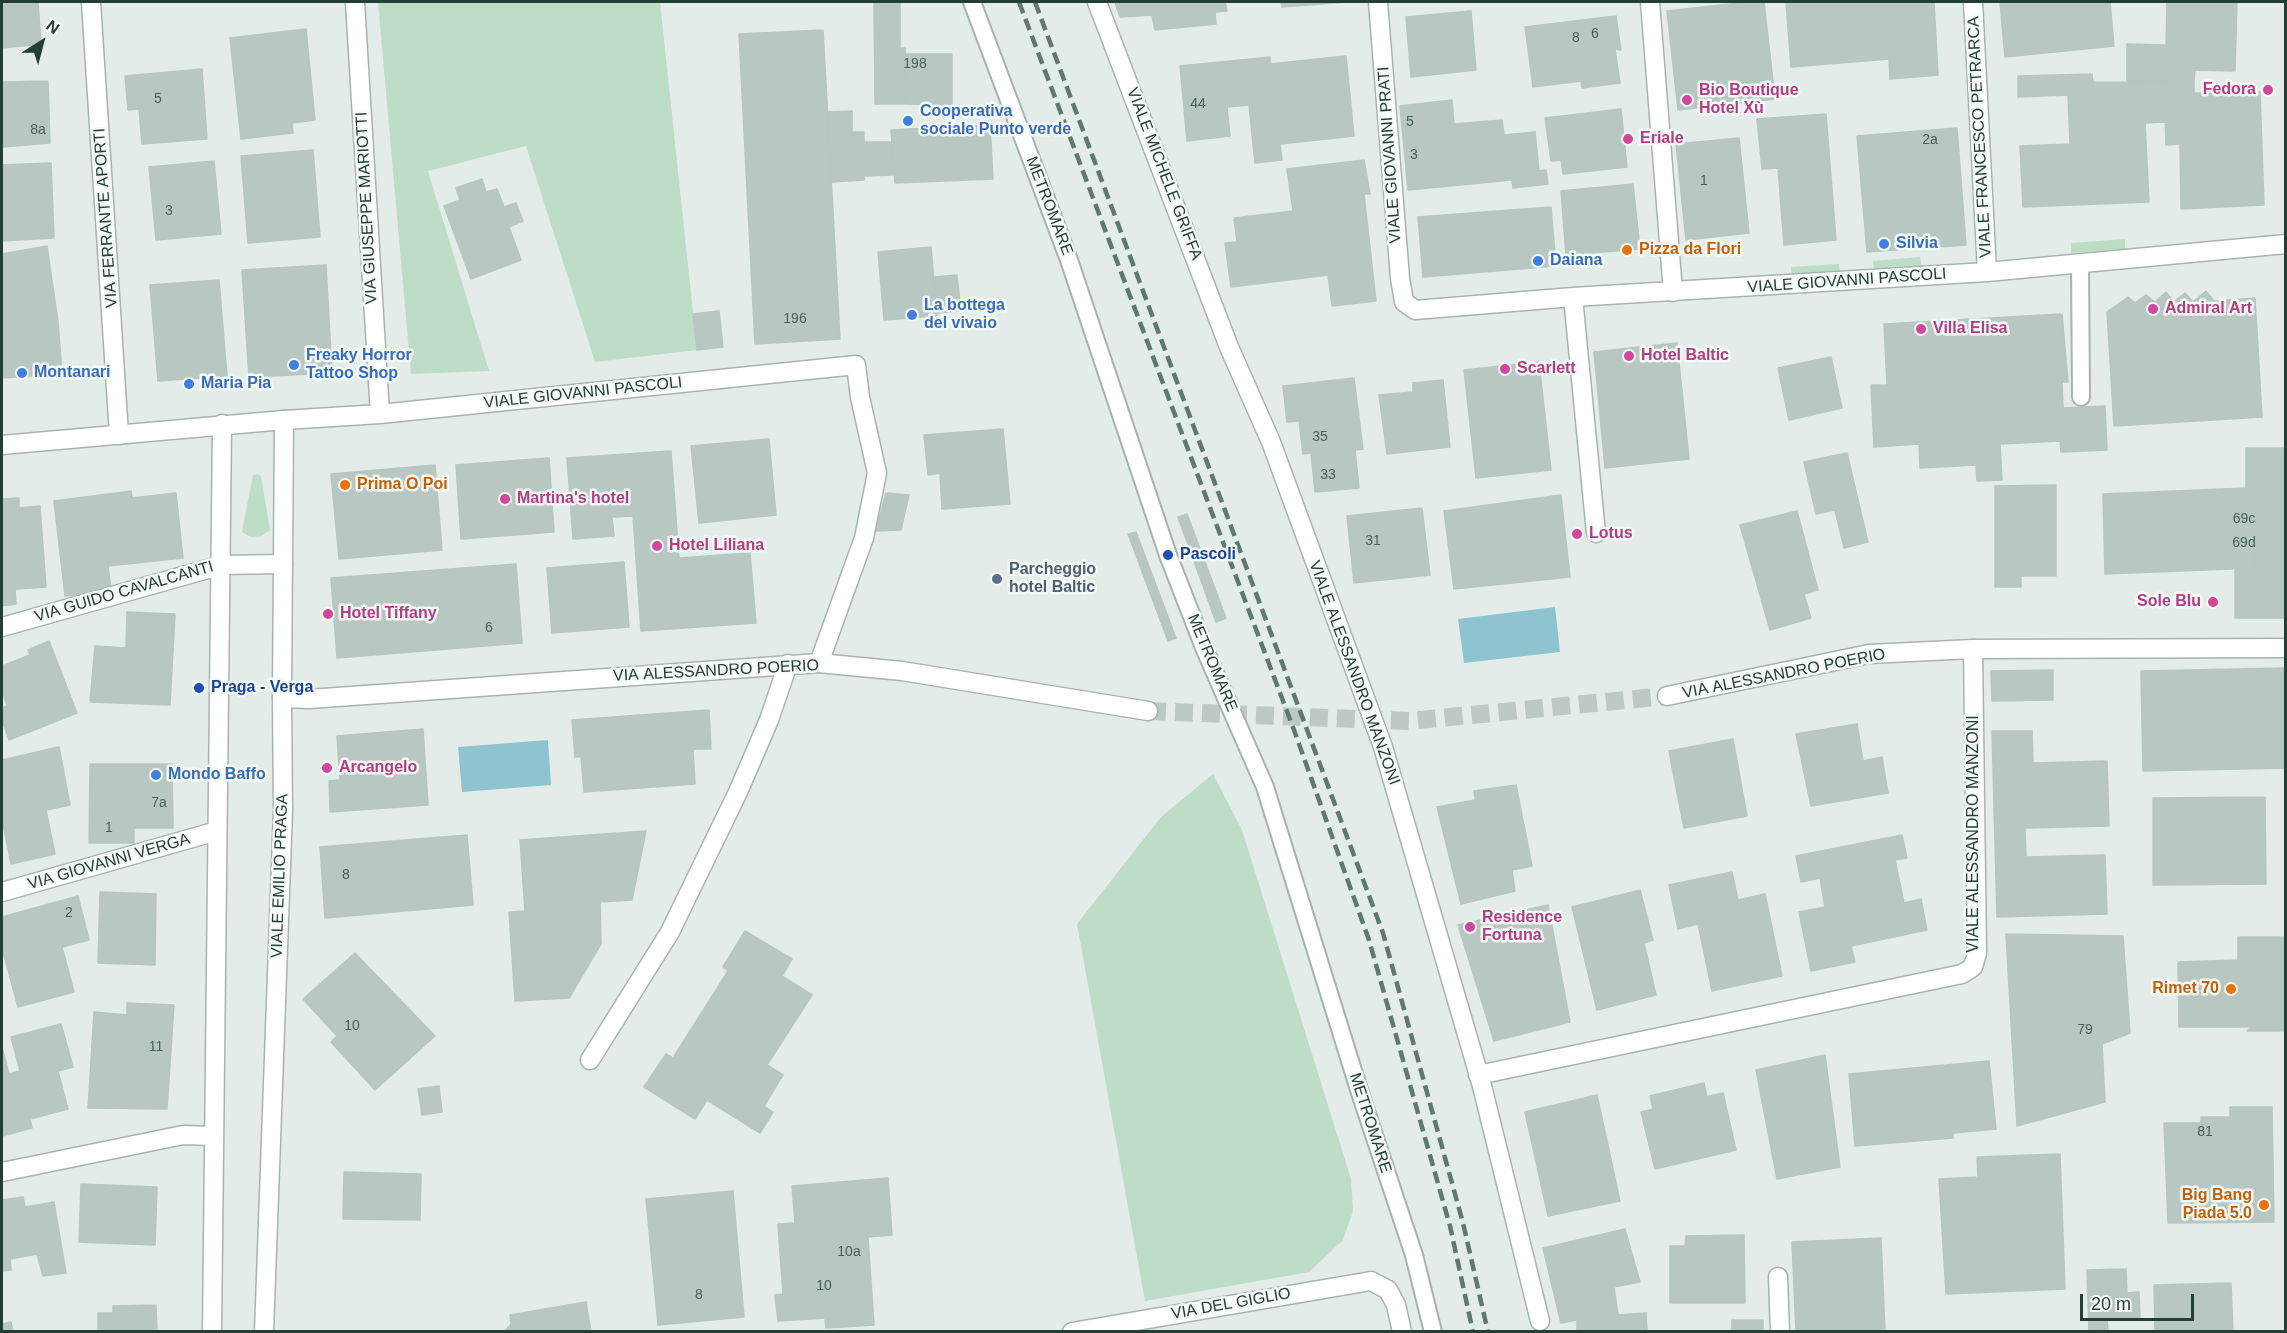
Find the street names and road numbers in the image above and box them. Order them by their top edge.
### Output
street label: VIALE FRANCESCO PETRARCA [1964,16,1996,258]
street label: VIALE GIOVANNI PRATI [1374,66,1406,244]
street label: VIALE MICHELE GRIFFA [1122,85,1206,263]
street label: VIA GIUSEPPE MARIOTTI [352,111,382,305]
street label: VIA FERRANTE APORTI [90,127,122,309]
street label: METROMARE [1021,154,1077,258]
street label: VIALE GIOVANNI PASCOLI [1747,264,1947,298]
street label: VIALE GIOVANNI PASCOLI [483,373,683,413]
street label: VIA GUIDO CAVALCANTI [32,557,216,627]
street label: VIALE ALESSANDRO MANZONI [1304,558,1404,788]
street label: METROMARE [1183,611,1241,715]
street label: VIA ALESSANDRO POERIO [1681,645,1887,703]
street label: VIA ALESSANDRO POERIO [612,656,820,686]
street label: VIALE ALESSANDRO MANZONI [1964,715,1984,953]
street label: VIALE EMILIO PRAGA [268,793,292,959]
street label: VIA GIOVANNI VERGA [26,830,192,894]
street label: METROMARE [1345,1071,1395,1175]
street label: VIA DEL GIGLIO [1170,1284,1292,1324]

